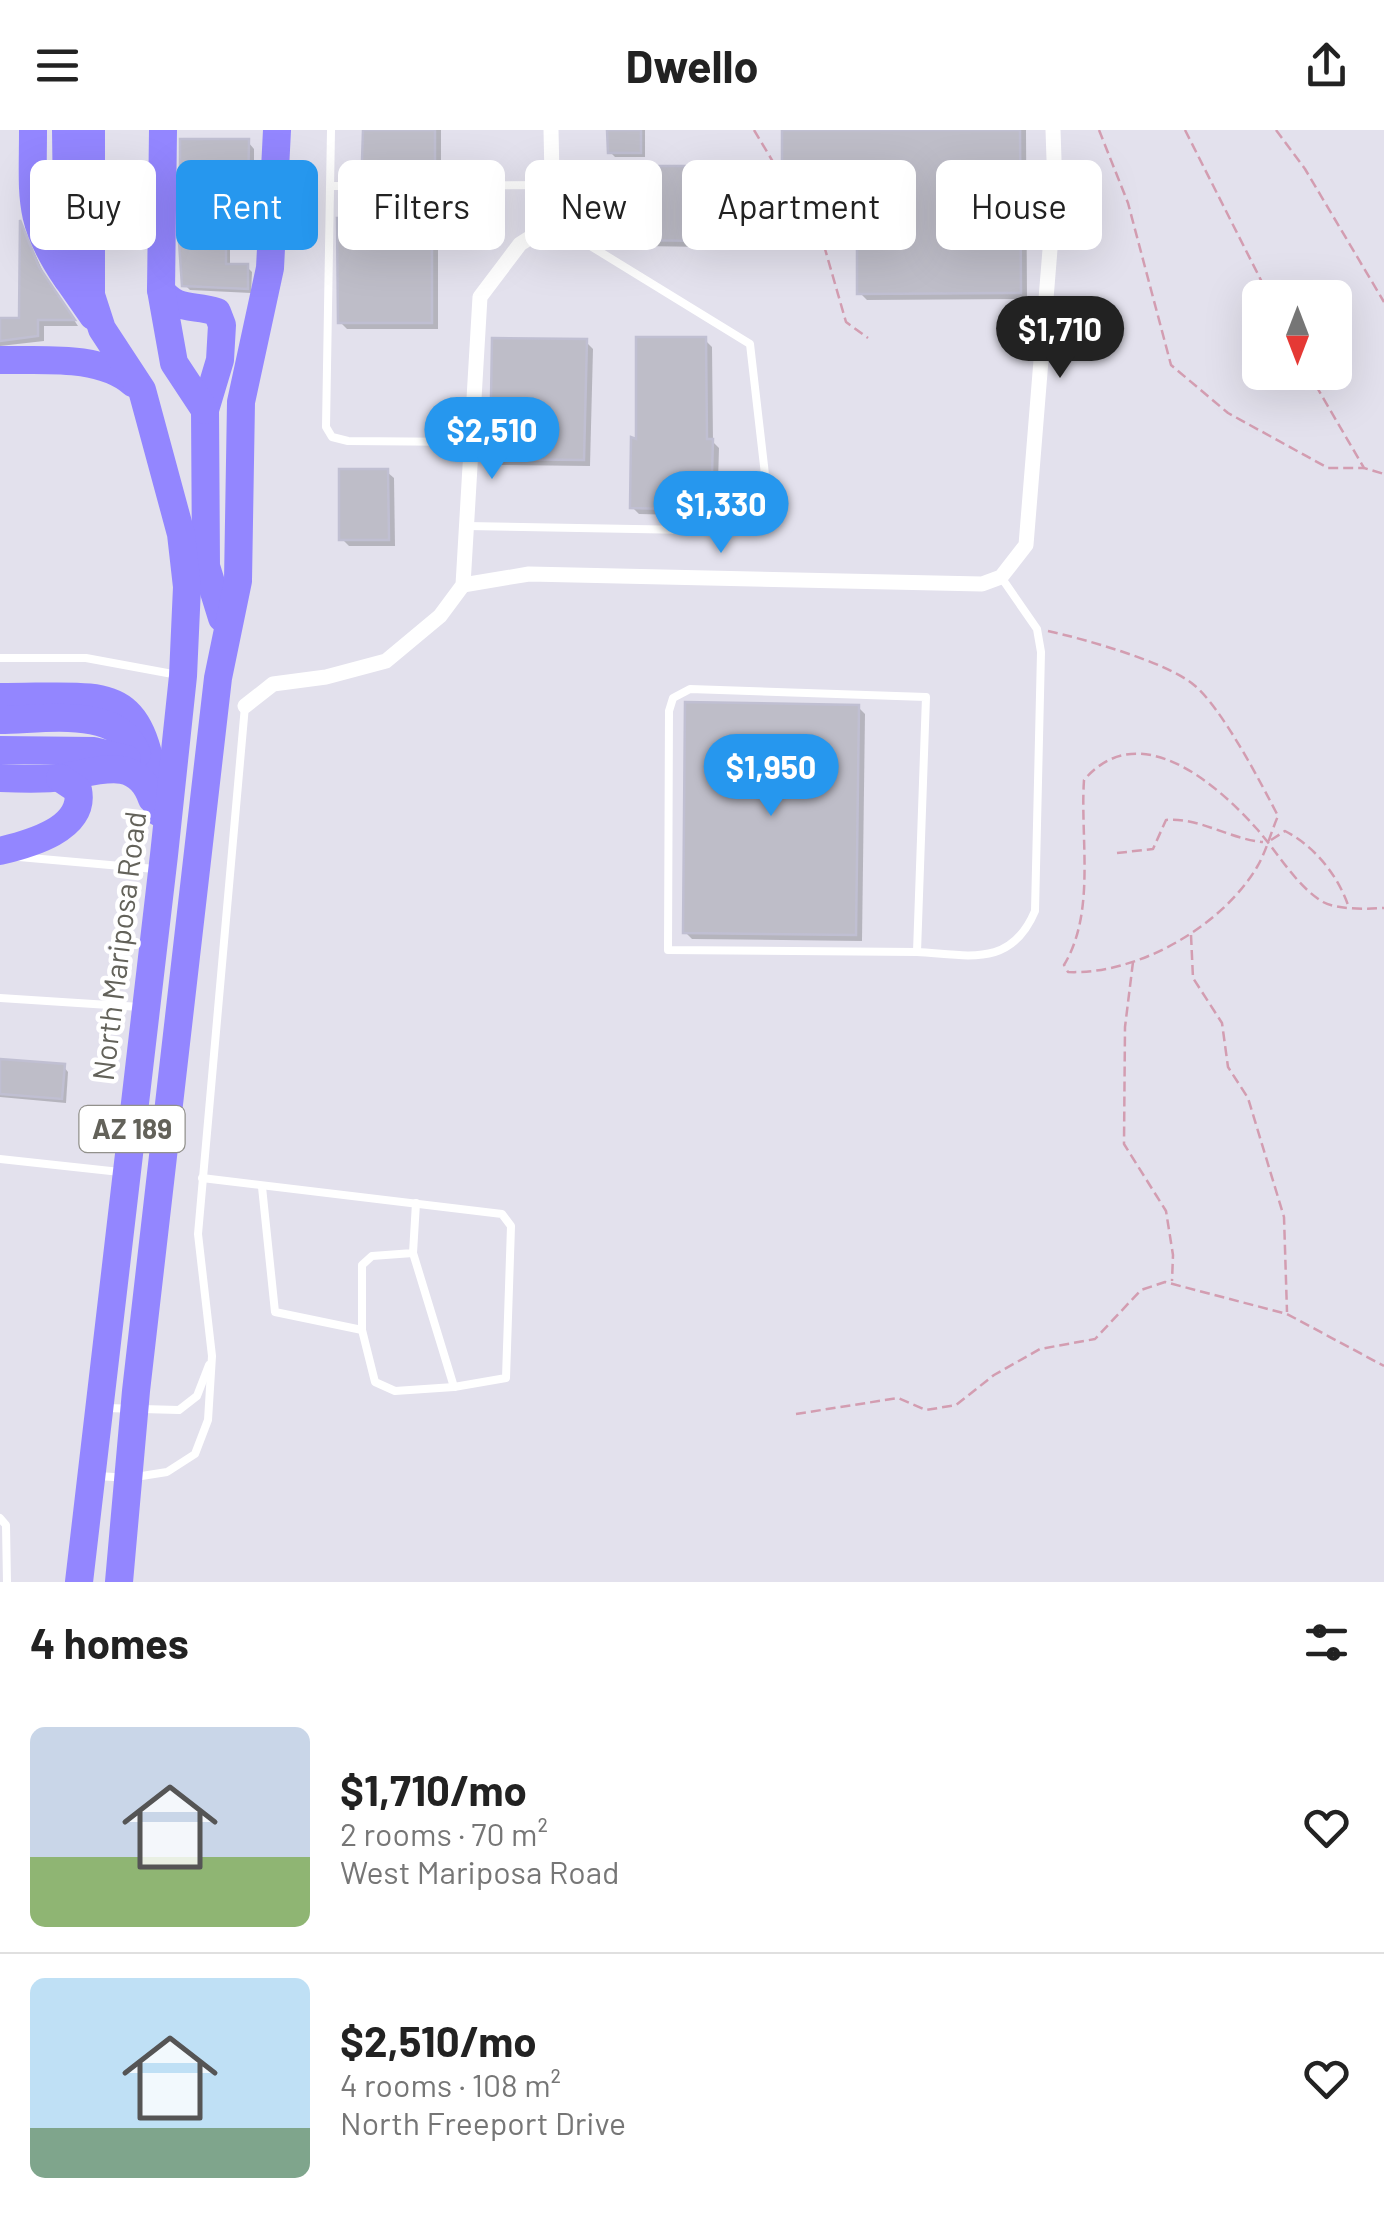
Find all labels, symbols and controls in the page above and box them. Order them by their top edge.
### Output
icon: menu [30,38,85,93]
text: Dwello [625,38,759,92]
icon: share [1299,38,1354,93]
chip: Buy [30,160,156,250]
chip: Rent [176,160,318,250]
chip: Filters [338,160,505,250]
chip: New [525,160,662,250]
chip: Apartment [682,160,916,250]
chip: House [936,160,1102,250]
north arrow [1242,280,1352,390]
map controls [1242,280,1352,390]
pin: $1,710 [979,296,1141,381]
text: $1,710 [1018,309,1102,347]
pin: $2,510 [411,397,573,482]
text: $2,510 [446,410,538,448]
pin: $1,330 [640,471,802,556]
text: $1,330 [676,484,766,522]
pin: $1,950 [690,734,852,819]
text: $1,950 [726,747,816,785]
street label: North Mariposa Road [84,809,152,1083]
road number: AZ 189 [80,1106,184,1152]
icon: filters [1299,1615,1354,1670]
text: 4 homes [30,1617,189,1667]
text: $1,710/mo [340,1764,527,1814]
icon: home [110,1767,230,1887]
icon: heart [1299,1800,1354,1855]
text: 2 rooms · 70 m² [340,1814,548,1852]
text: West Mariposa Road [340,1852,620,1890]
text: $2,510/mo [340,2015,537,2065]
icon: home [110,2018,230,2138]
icon: heart [1299,2051,1354,2106]
text: 4 rooms · 108 m² [340,2065,561,2103]
text: North Freeport Drive [340,2103,626,2141]

